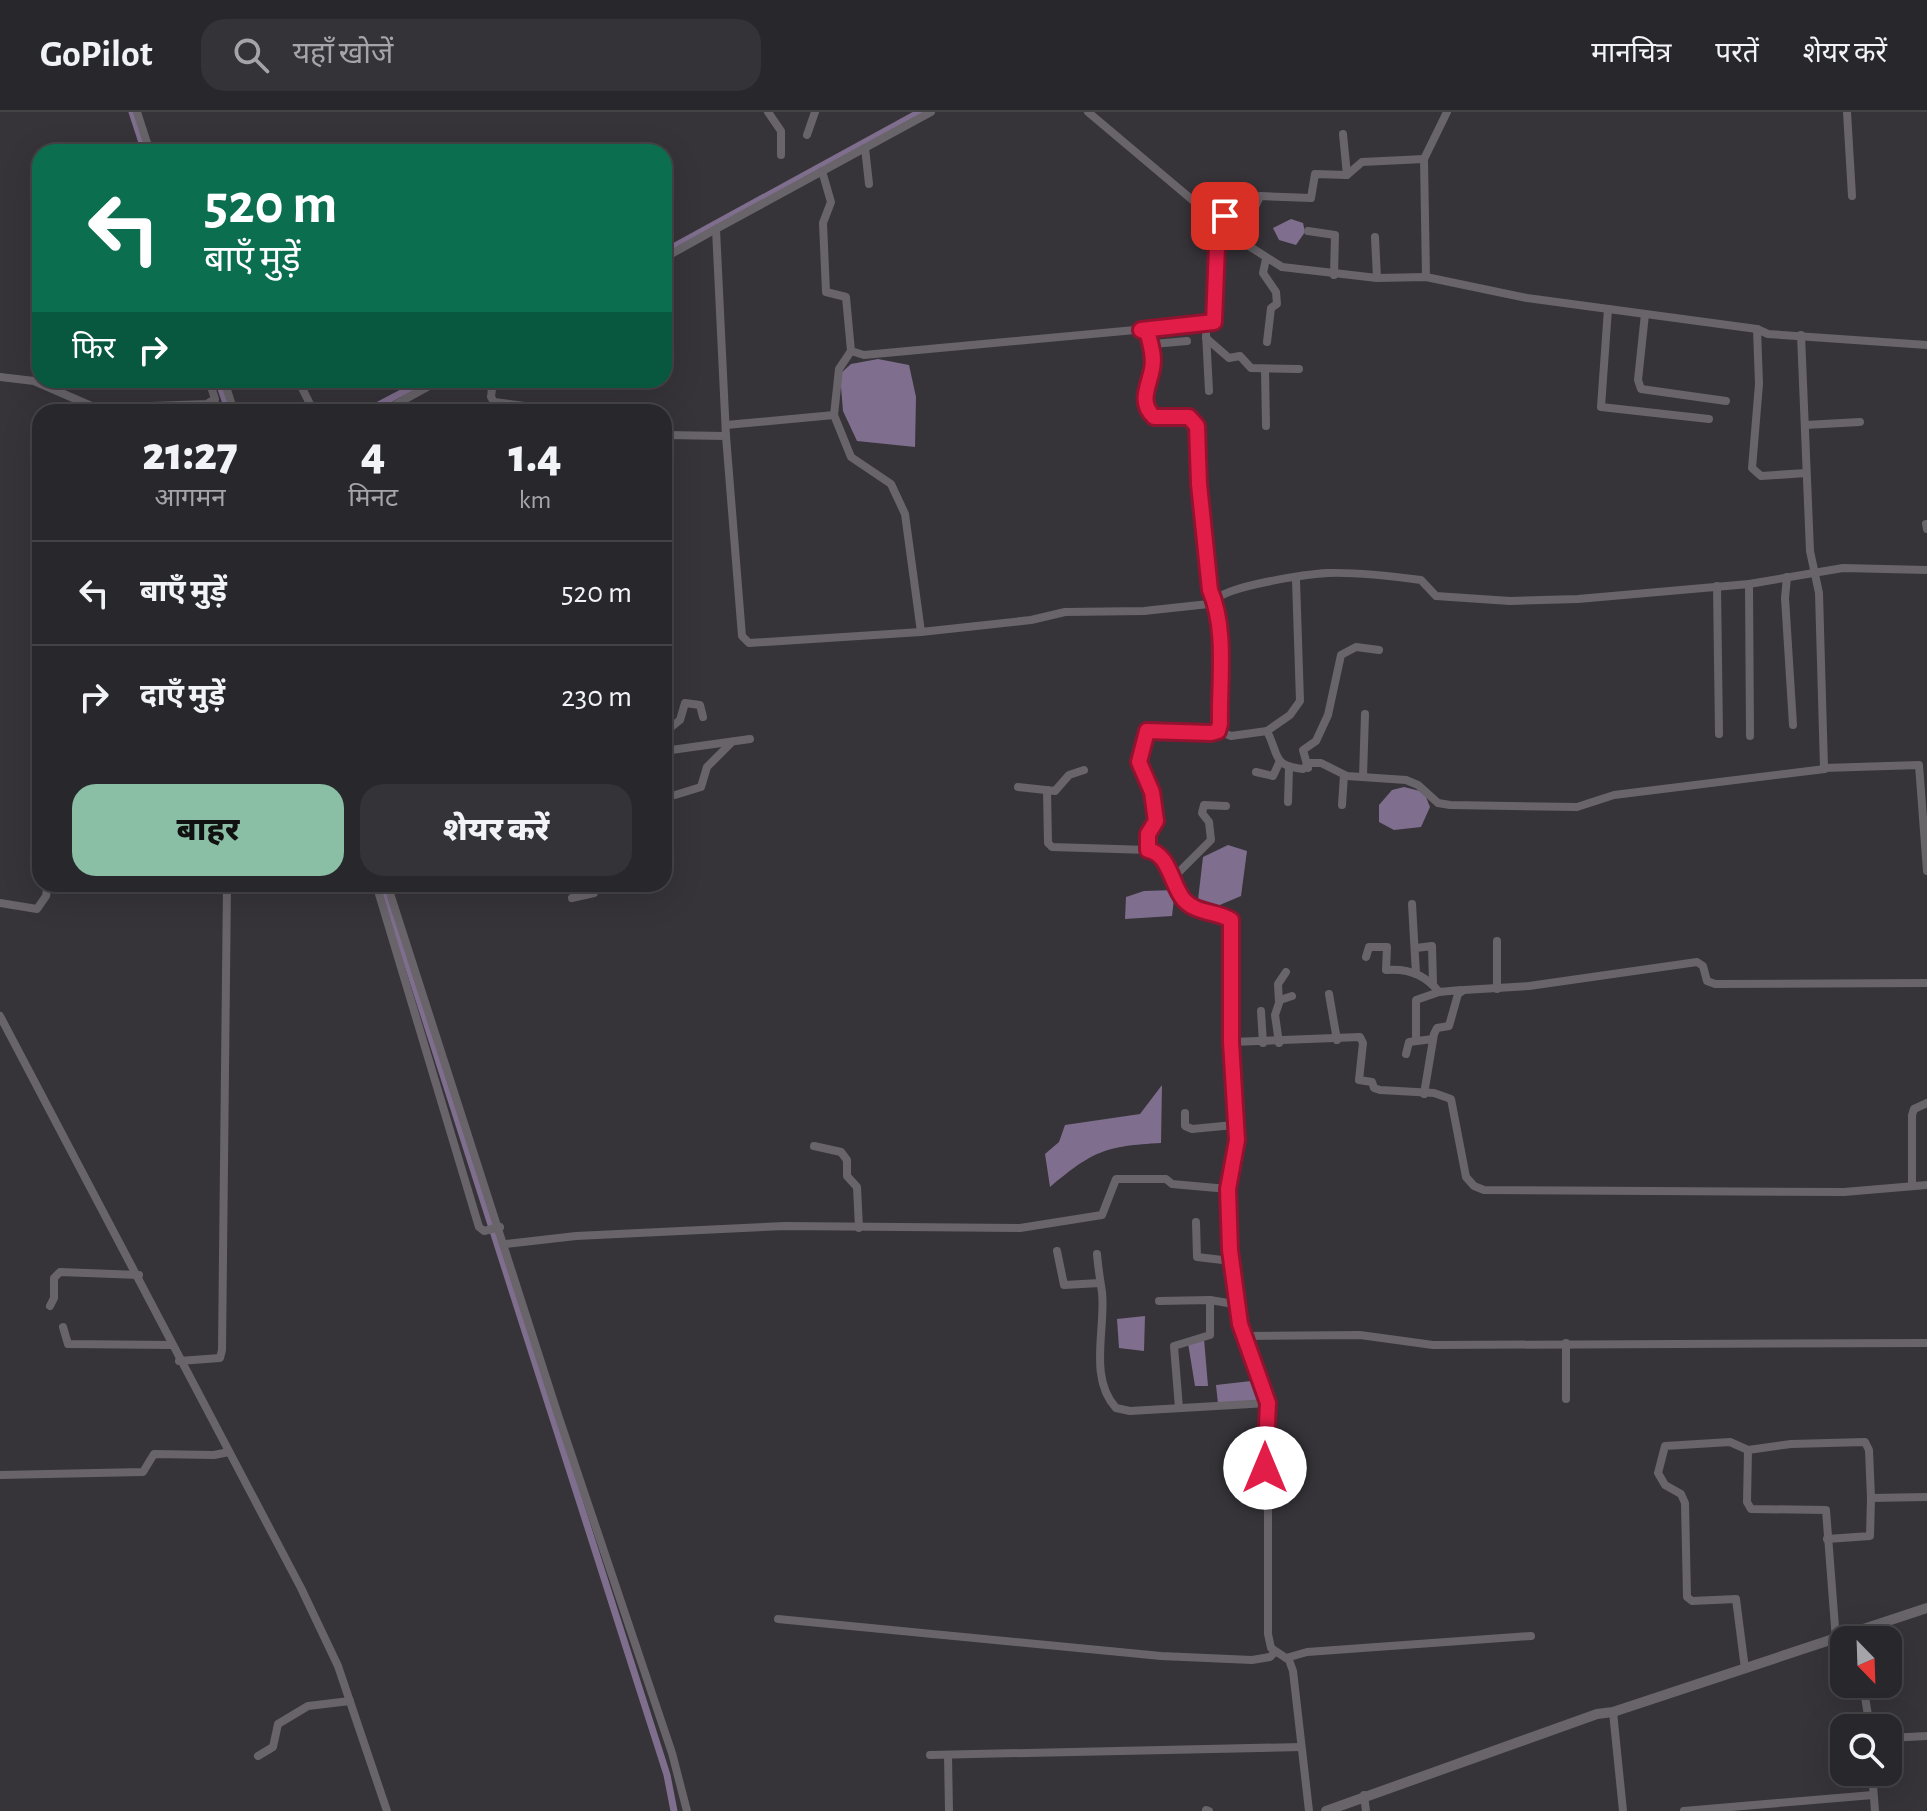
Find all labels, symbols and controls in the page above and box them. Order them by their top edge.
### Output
search box [201,19,761,91]
icon: search [229,33,273,77]
text: GoPilot [40,36,153,74]
text: यहाँ खोजें [293,39,393,69]
text: मानचित्र [1591,40,1671,68]
text: परतें [1715,40,1759,68]
text: शेयर करें [1803,40,1887,68]
icon: left [72,176,176,280]
text: 520 m [204,177,337,233]
pin [1191,182,1259,250]
icon: arrive [1203,194,1247,238]
text: बाएँ मुड़ें [204,242,301,278]
icon: right [131,328,175,372]
text: फिर [72,334,115,364]
text: 21:27 [142,431,238,479]
text: 4 [361,431,386,479]
text: 1.4 [508,433,562,481]
text: आगमन [155,485,226,511]
text: मिनट [348,485,398,511]
text: km [519,487,551,513]
icon: left [72,571,116,615]
text: बाएँ मुड़ें [140,577,227,607]
text: 520 m [561,578,632,608]
icon: right [72,675,116,719]
text: दाएँ मुड़ें [140,681,225,711]
text: 230 m [561,682,632,712]
button: बाहर [72,784,344,876]
button: शेयर करें [360,784,632,876]
position arrow [1223,1426,1307,1510]
north arrow [1830,1626,1902,1698]
map controls [1830,1626,1902,1786]
button: search [1830,1714,1902,1786]

